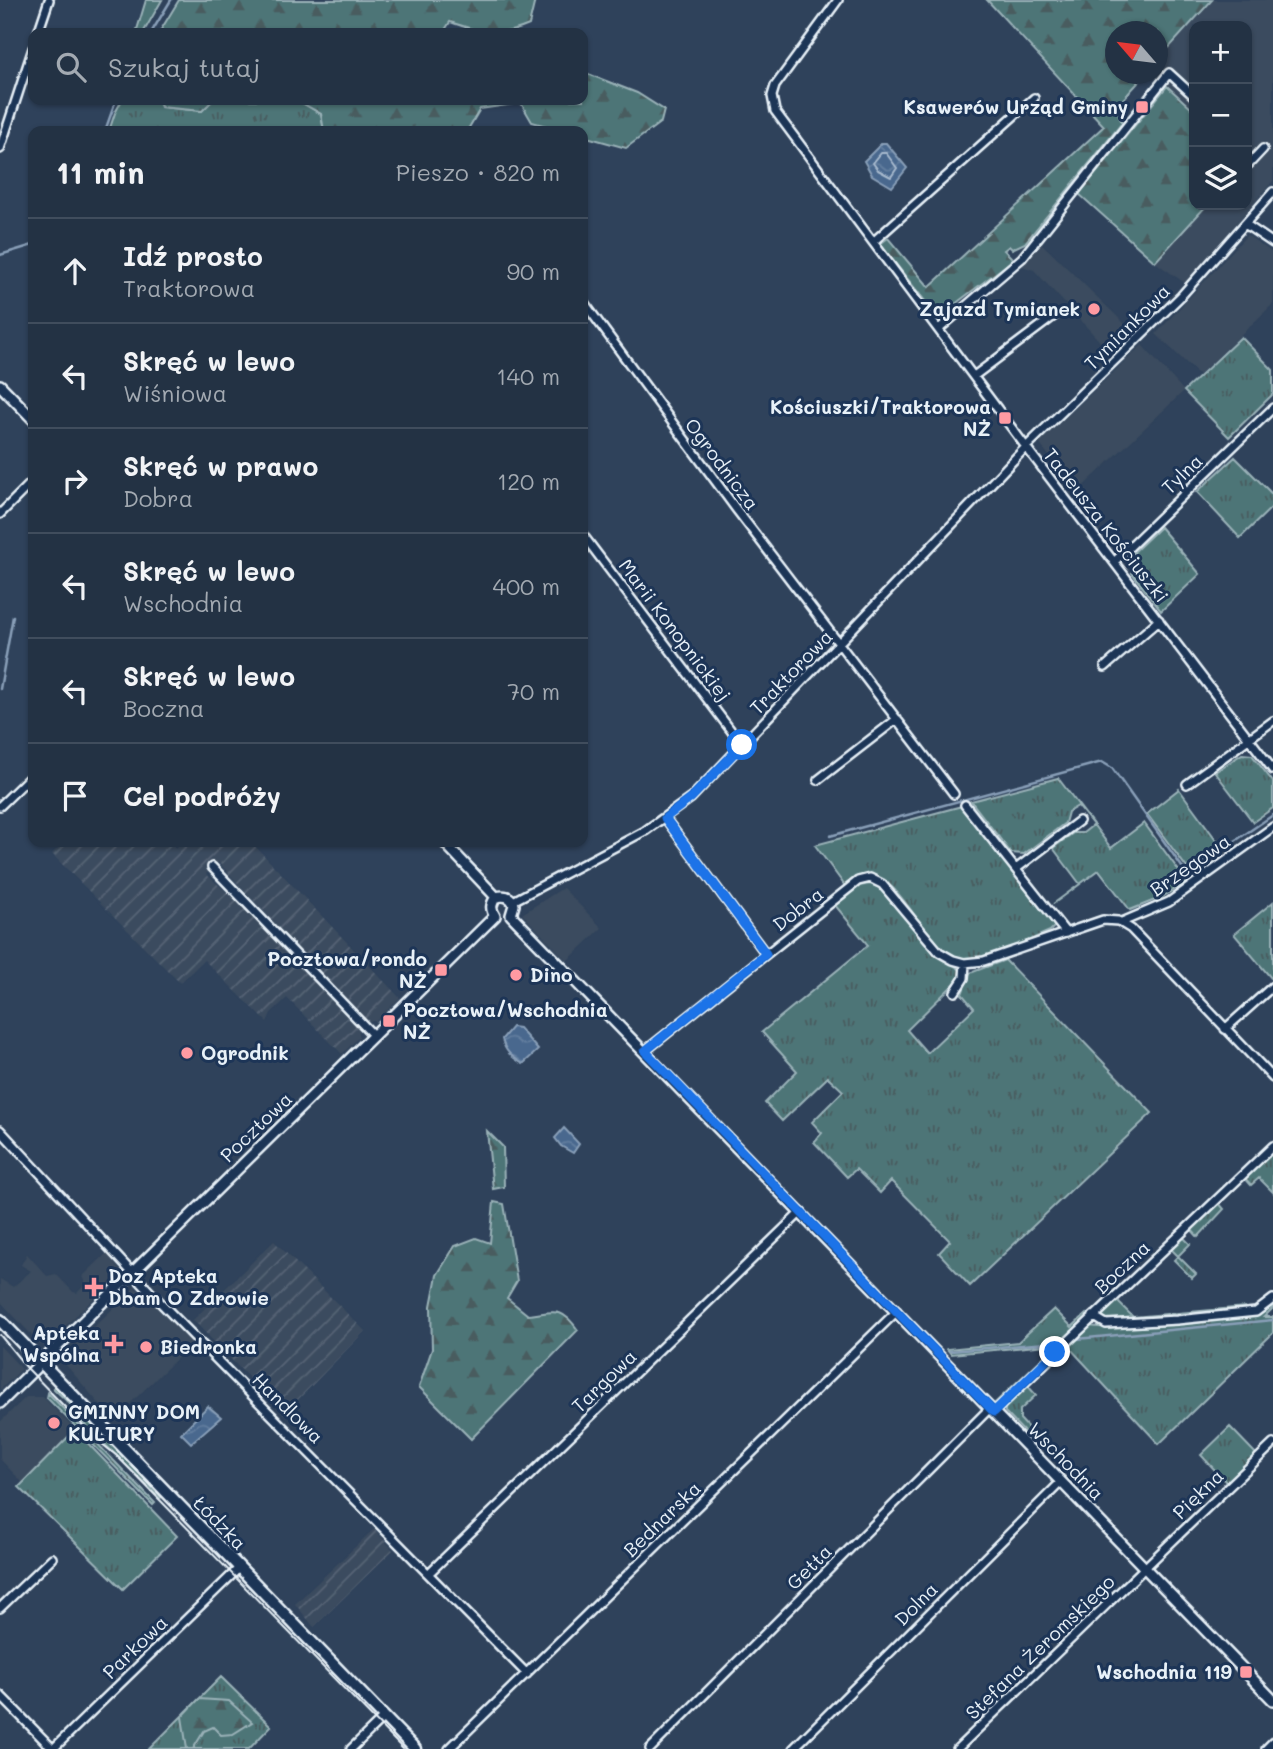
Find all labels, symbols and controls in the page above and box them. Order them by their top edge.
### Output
north arrow [1105,21,1168,84]
map controls [1189,21,1252,210]
button: + [1189,21,1252,84]
search box [28,28,588,105]
icon: search [52,48,90,86]
text: Szukaj tutaj [108,50,260,84]
button: − [1189,84,1252,147]
place label: Ksawerów Urząd Gminy [904,94,1128,119]
marker: Ksawerów Urząd Gminy [1134,99,1150,115]
button: layers [1189,147,1252,210]
text: 11 min [56,152,145,192]
text: Pieszo · 820 m [396,157,560,187]
text: Idź prosto [123,239,263,273]
icon: ahead [56,252,94,290]
text: 90 m [507,256,560,286]
text: Traktorowa [123,273,255,303]
street label: Tymiankowa [1078,278,1175,375]
place label: Zajazd Tymianek [919,296,1080,321]
marker: Zajazd Tymianek [1086,301,1102,317]
text: Skręć w lewo [123,344,295,378]
icon: left [56,357,94,395]
text: 140 m [496,361,560,391]
text: Wiśniowa [123,378,227,408]
place label: Kościuszki/Traktorowa NŻ [770,394,991,441]
marker: Kościuszki/Traktorowa NŻ [997,410,1013,426]
street label: Ogrodnicza [680,413,765,515]
street label: Tadeusza Kościuszki [1038,442,1175,607]
street label: Tylna [1156,448,1207,499]
text: Skręć w prawo [123,449,318,483]
icon: right [56,462,94,500]
text: 120 m [497,466,560,496]
text: Dobra [123,483,193,513]
street label: Marii Konopnickiej [614,553,737,706]
text: Skręć w lewo [123,554,295,588]
icon: left [56,567,94,605]
text: 400 m [492,571,560,601]
text: Wschodnia [123,588,243,618]
street label: Traktorowa [744,624,838,720]
text: Skręć w lewo [123,659,295,693]
icon: left [56,672,94,710]
text: 70 m [507,676,560,706]
text: Boczna [123,693,204,723]
route start [726,729,757,760]
icon: arrive [56,777,94,815]
text: Cel podróży [123,779,281,813]
street label: Brzegowa [1145,828,1235,901]
street label: Dobra [767,881,828,936]
place label: Pocztowa/rondo NŻ [267,946,427,993]
marker: Pocztowa/rondo NŻ [433,962,449,978]
place label: Dino [530,962,572,987]
marker: Dino [508,967,524,983]
place label: Pocztowa/Wschodnia NŻ [403,997,608,1044]
marker: Pocztowa/Wschodnia NŻ [381,1013,397,1029]
place label: Ogrodnik [201,1040,289,1065]
marker: Ogrodnik [179,1045,195,1061]
street label: Pocztowa [214,1086,297,1167]
street label: Boczna [1089,1235,1155,1299]
place label: Doz Apteka Dbam O Zdrowie [108,1263,269,1310]
marker: Doz Apteka Dbam O Zdrowie [86,1279,102,1295]
place label: Apteka Wspólna [23,1320,100,1367]
place label: Biedronka [160,1334,257,1359]
marker: Apteka Wspólna [106,1336,122,1352]
route end [1039,1336,1070,1367]
marker: Biedronka [138,1339,154,1355]
street label: Targowa [566,1344,641,1418]
street label: Handlowa [247,1367,329,1449]
place label: GMINNY DOM KULTURY [68,1399,200,1446]
marker: GMINNY DOM KULTURY [46,1415,62,1431]
street label: Wschodnia [1023,1416,1110,1505]
street label: Piękna [1167,1463,1229,1524]
street label: Bednarska [617,1475,706,1562]
street label: Łódzka [189,1490,252,1555]
street label: Getta [781,1539,837,1595]
street label: Stefana Żeromskiego [960,1569,1120,1724]
street label: Dolna [889,1577,943,1631]
street label: Parkowa [97,1610,172,1684]
place label: Wschodnia 119 [1096,1659,1233,1684]
marker: Wschodnia 119 [1238,1664,1254,1680]

